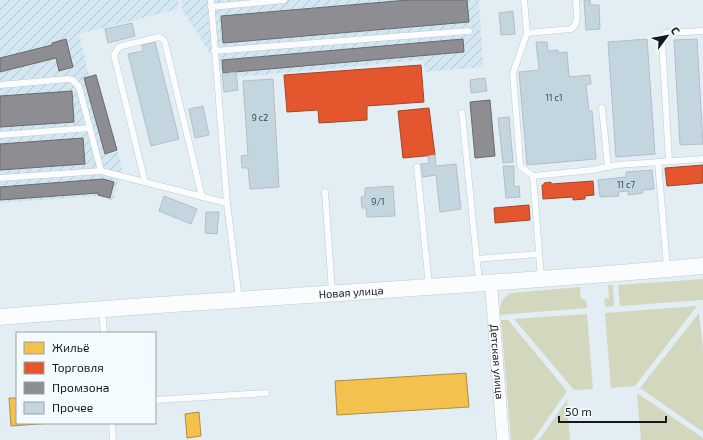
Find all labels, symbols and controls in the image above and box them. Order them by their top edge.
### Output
north arrow [647,16,687,56]
text: С [669,24,683,37]
house number: 11 с1 [545,92,563,103]
house number: 9 с2 [252,112,268,123]
house number: 11 с7 [617,179,635,190]
house number: 9/1 [371,196,385,207]
street label: Новая улица [318,283,384,300]
street label: Детская улица [488,324,507,400]
legend [16,332,156,424]
text: Жильё [52,340,89,354]
text: Торговля [52,360,104,374]
text: Промзона [52,380,109,394]
scale bar [559,398,666,424]
text: Прочее [52,400,93,414]
text: 50 m [565,404,592,418]

